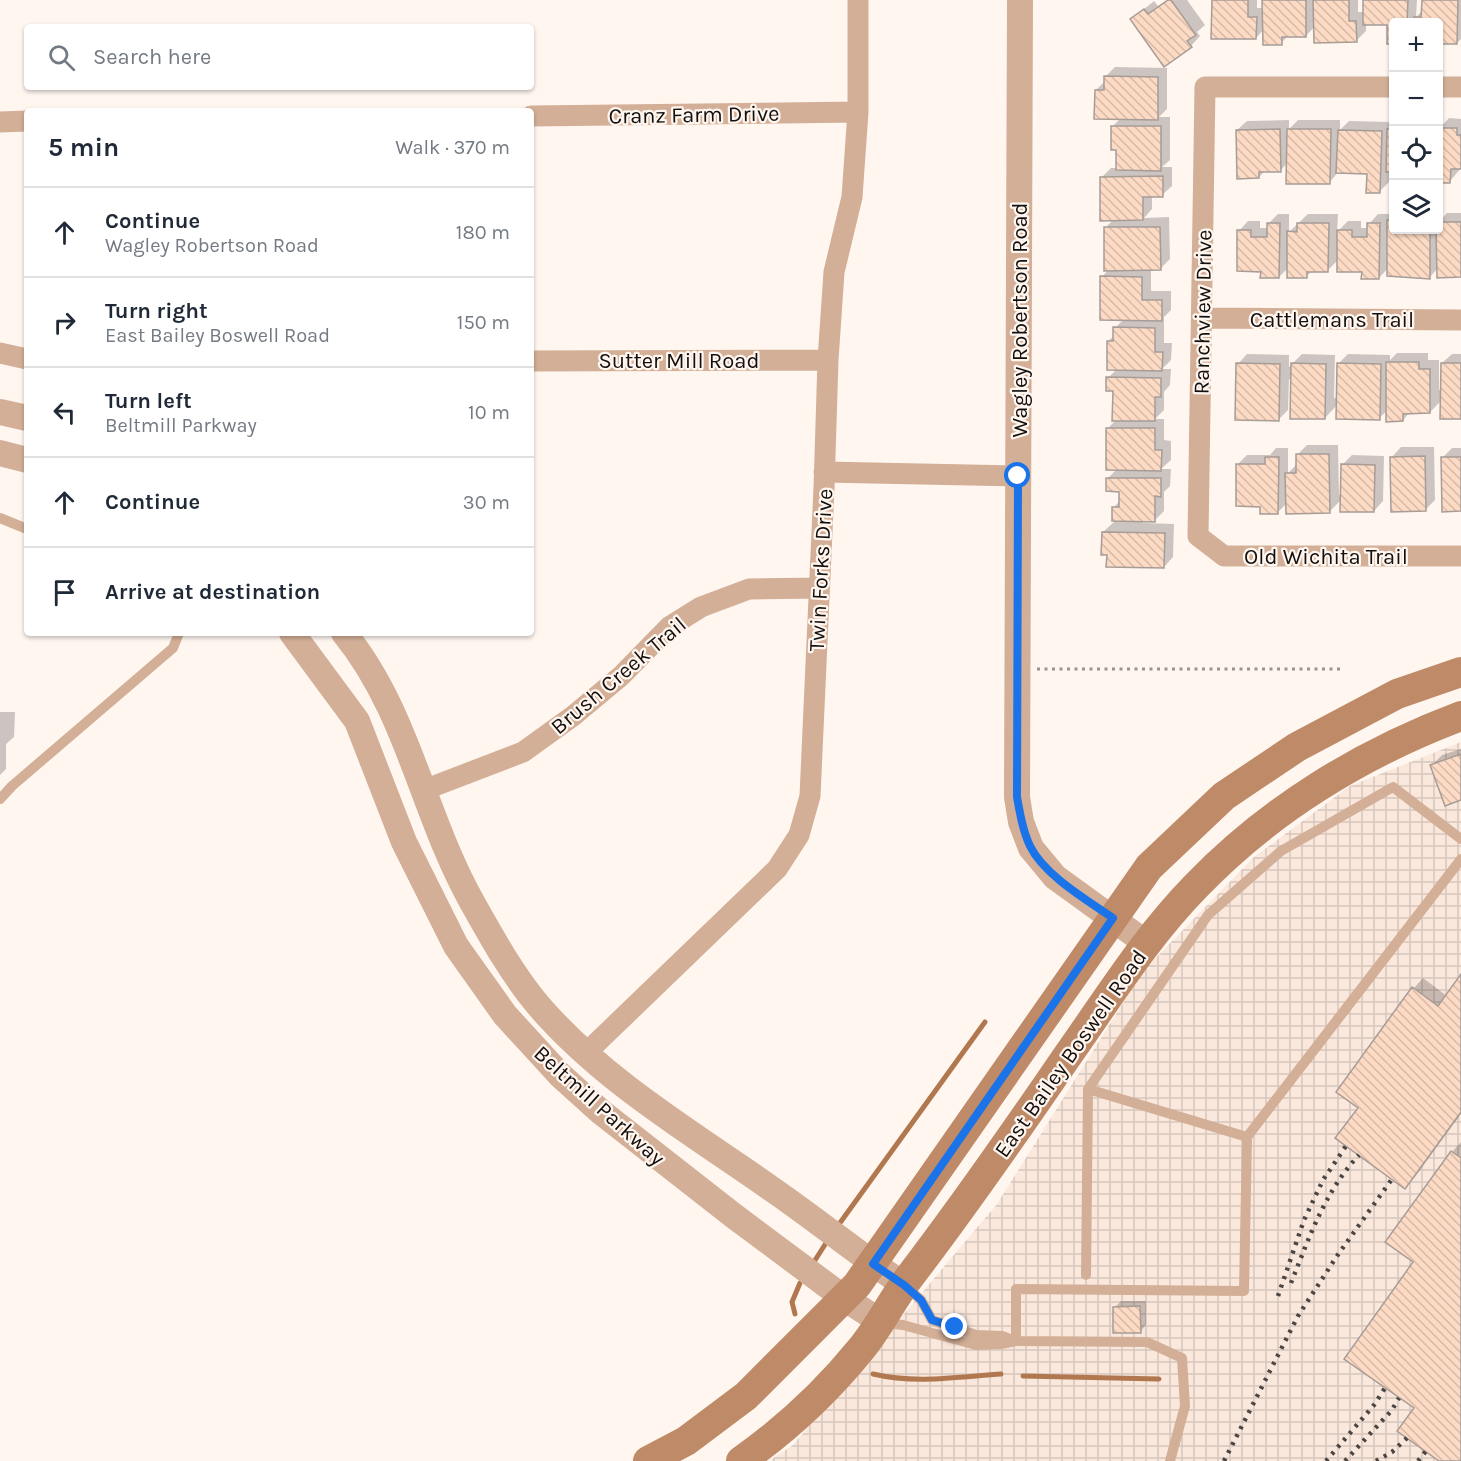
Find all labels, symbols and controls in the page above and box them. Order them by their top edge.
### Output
map controls [1389,18,1443,234]
button: + [1389,18,1443,72]
search box [24,24,534,90]
icon: search [45,41,78,74]
text: Search here [93,44,211,70]
button: − [1389,72,1443,126]
street label: Cranz Farm Drive [608,101,780,129]
button: locate [1389,126,1443,180]
text: 5 min [48,132,119,163]
text: Walk · 370 m [395,136,510,159]
button: layers [1389,180,1443,234]
street label: Wagley Robertson Road [1007,202,1033,438]
text: Continue [105,208,200,234]
icon: ahead [48,216,81,249]
text: 180 m [456,221,510,244]
street label: Ranchview Drive [1189,229,1217,395]
text: Wagley Robertson Road [105,234,319,257]
text: Turn right [105,298,208,324]
icon: right [48,306,81,339]
street label: Cattlemans Trail [1250,307,1414,333]
text: 150 m [457,311,510,334]
text: East Bailey Boswell Road [105,324,330,347]
street label: Sutter Mill Road [598,348,760,374]
text: Turn left [105,388,192,414]
icon: left [48,396,81,429]
text: 10 m [468,401,510,424]
text: Beltmill Parkway [105,414,257,437]
route start [1004,462,1030,488]
icon: ahead [48,486,81,519]
street label: Twin Forks Drive [804,488,838,652]
text: Continue [105,489,200,515]
text: 30 m [463,491,510,514]
street label: Old Wichita Trail [1244,544,1408,570]
icon: arrive [48,576,81,609]
text: Arrive at destination [105,579,320,605]
street label: Brush Creek Trail [546,612,692,740]
street label: East Bailey Boswell Road [989,945,1152,1162]
street label: Beltmill Parkway [529,1040,670,1171]
route end [941,1313,967,1339]

